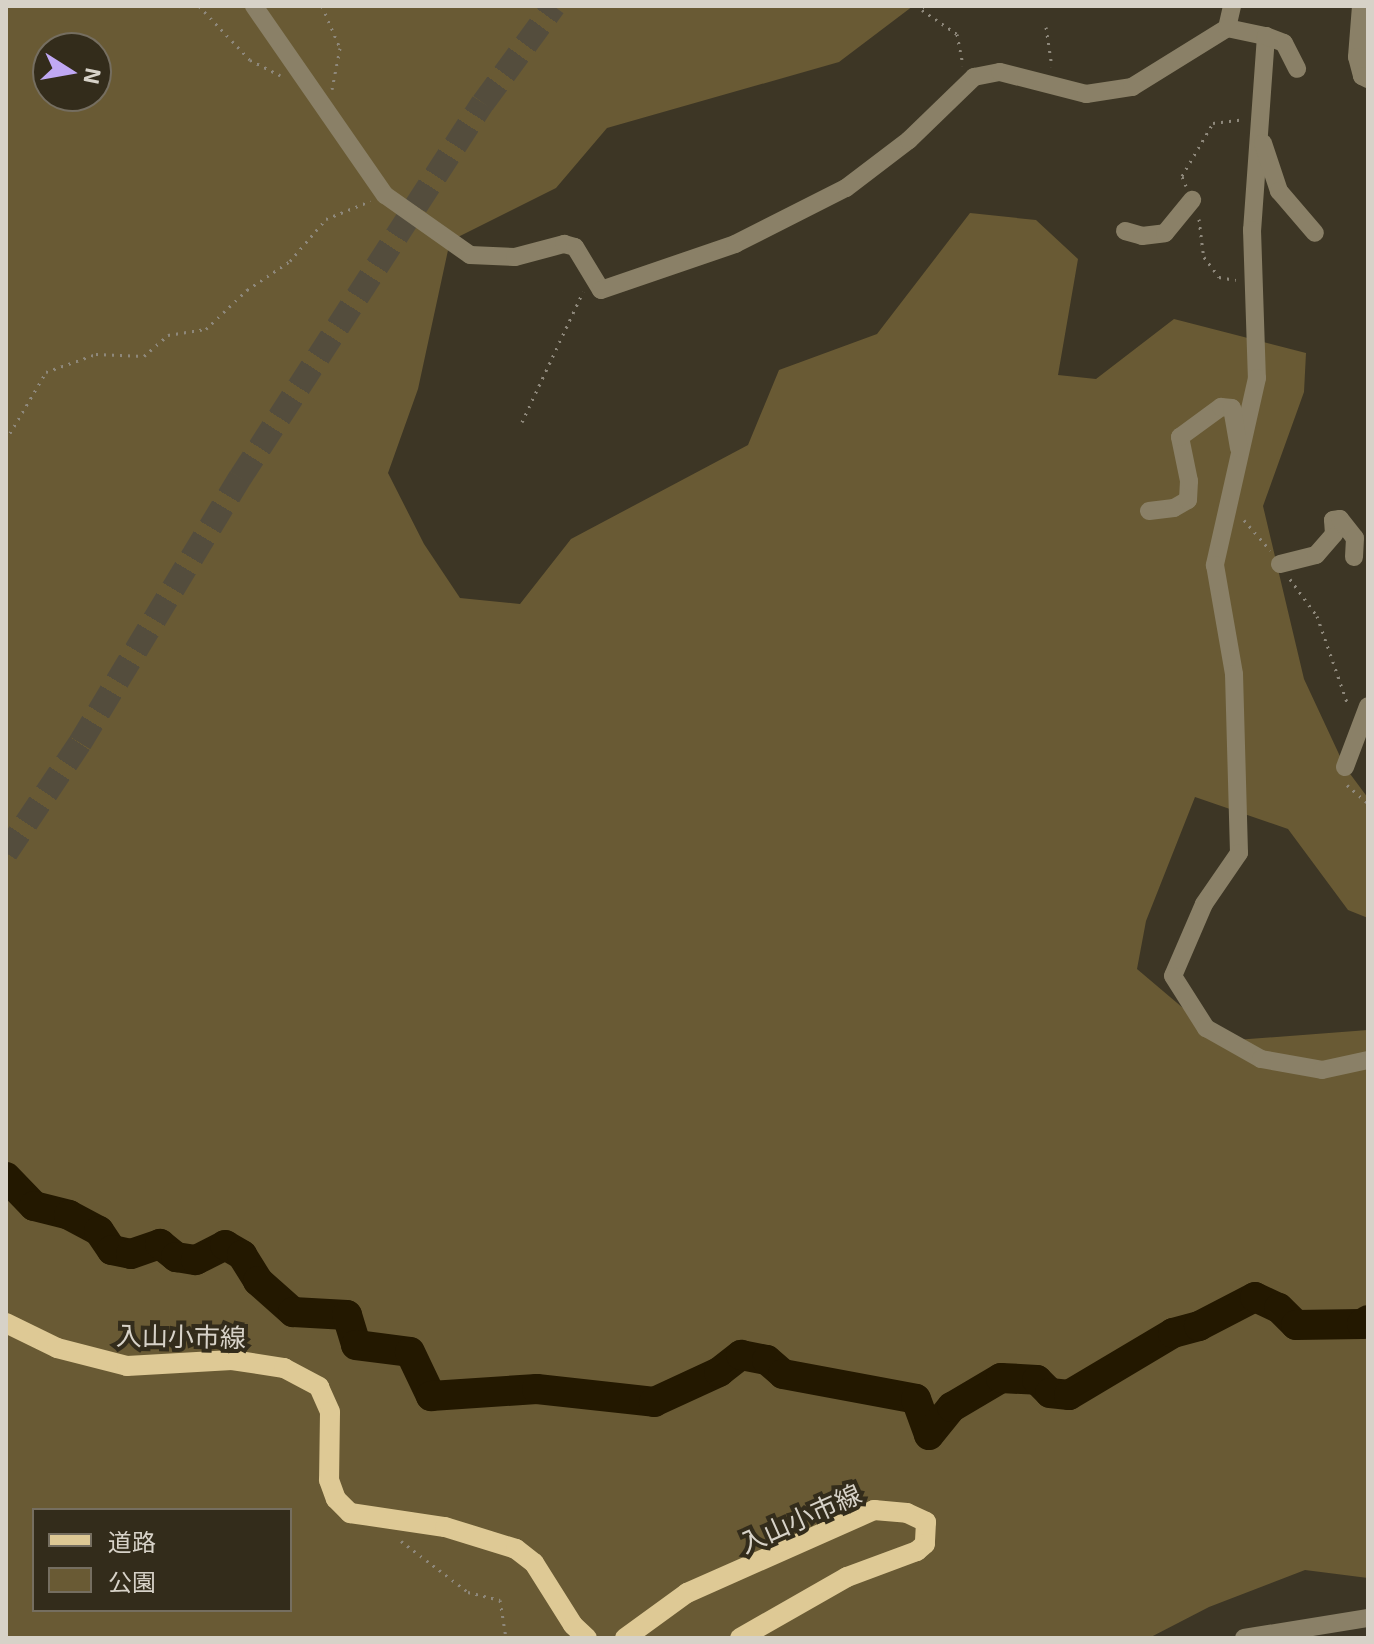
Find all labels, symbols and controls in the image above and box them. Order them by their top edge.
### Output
north arrow [32,32,112,112]
text: N [79,66,108,86]
street label: 入山小市線 [116,1319,246,1353]
street label: 入山小市線 [734,1477,866,1559]
legend [32,1508,292,1612]
text: 道路 [108,1527,156,1556]
text: 公園 [108,1567,156,1596]

